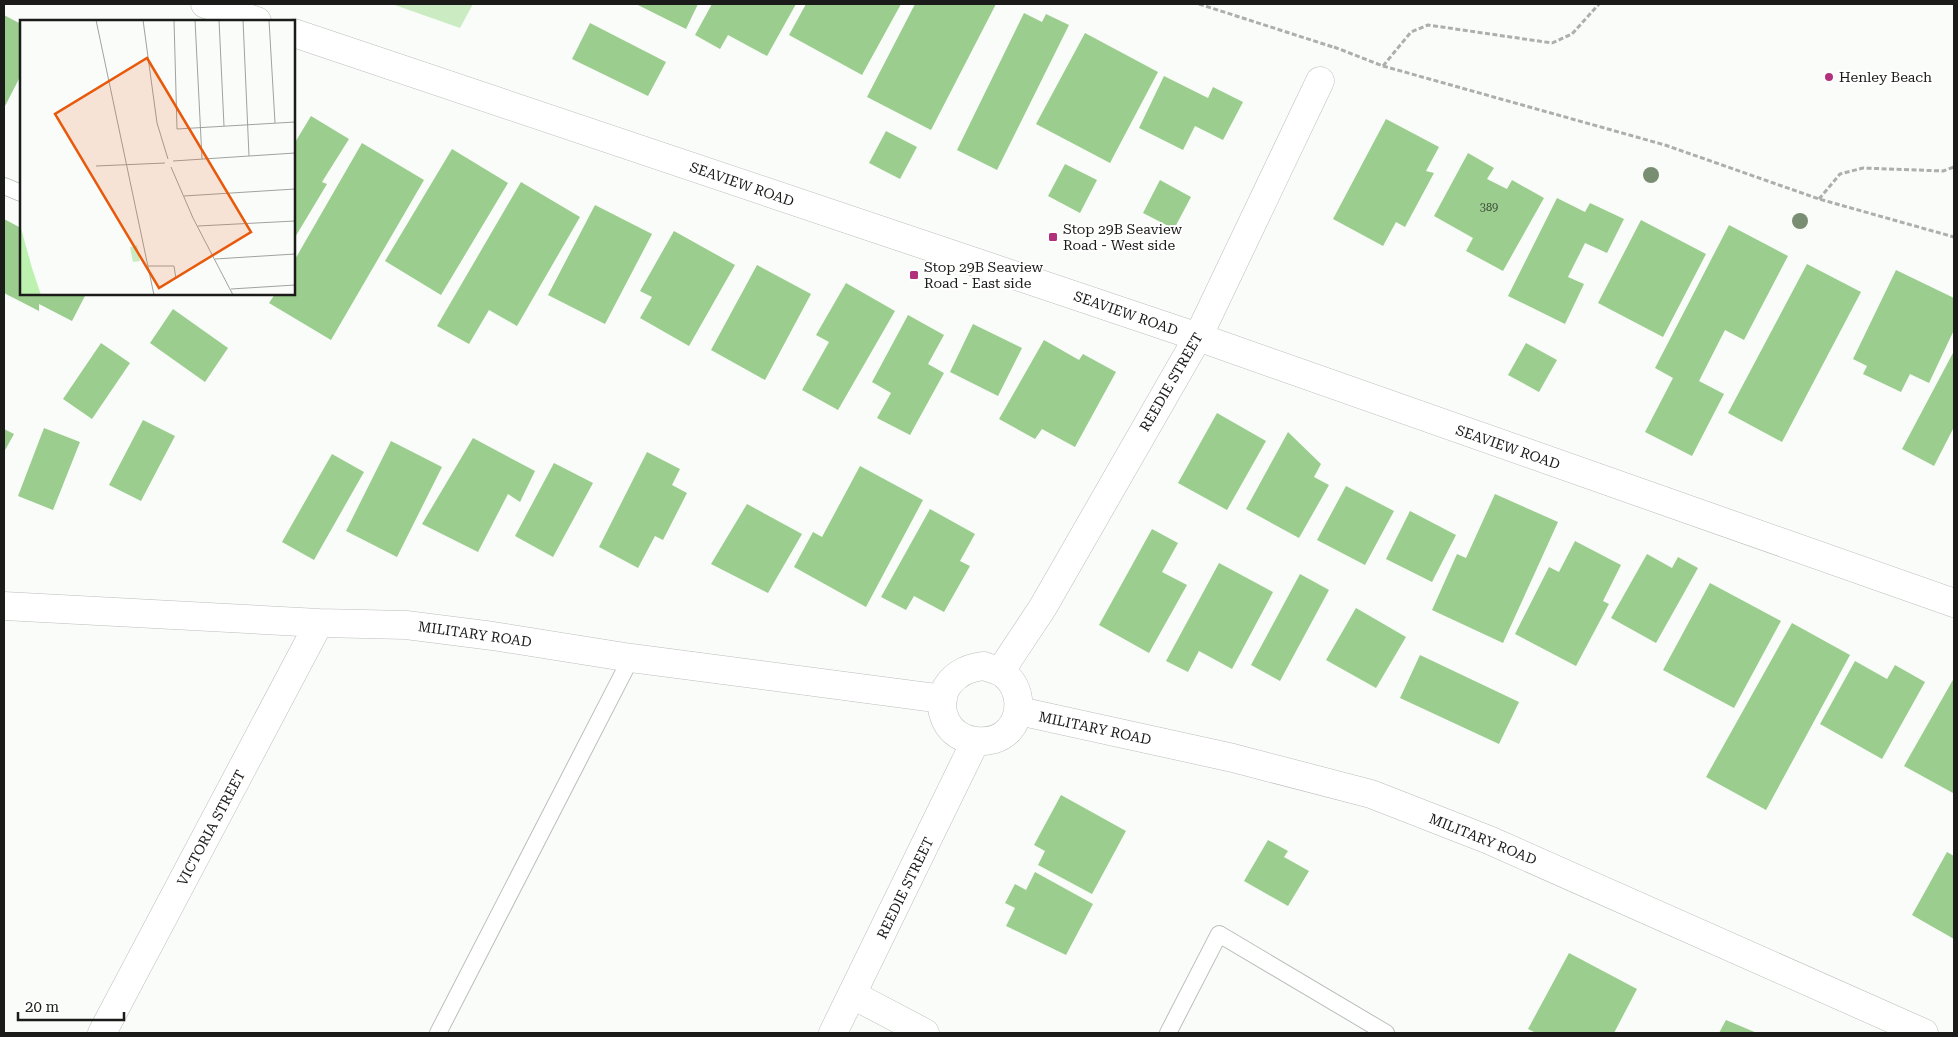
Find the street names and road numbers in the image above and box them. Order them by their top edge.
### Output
street label: SEAVIEW ROAD [688,159,796,209]
street label: SEAVIEW ROAD [1072,288,1180,338]
street label: REEDIE STREET [1136,330,1206,434]
street label: SEAVIEW ROAD [1454,422,1562,472]
street label: MILITARY ROAD [417,618,533,650]
street label: MILITARY ROAD [1037,708,1153,748]
street label: VICTORIA STREET [174,767,248,889]
street label: MILITARY ROAD [1427,810,1539,868]
street label: REEDIE STREET [873,835,937,941]

